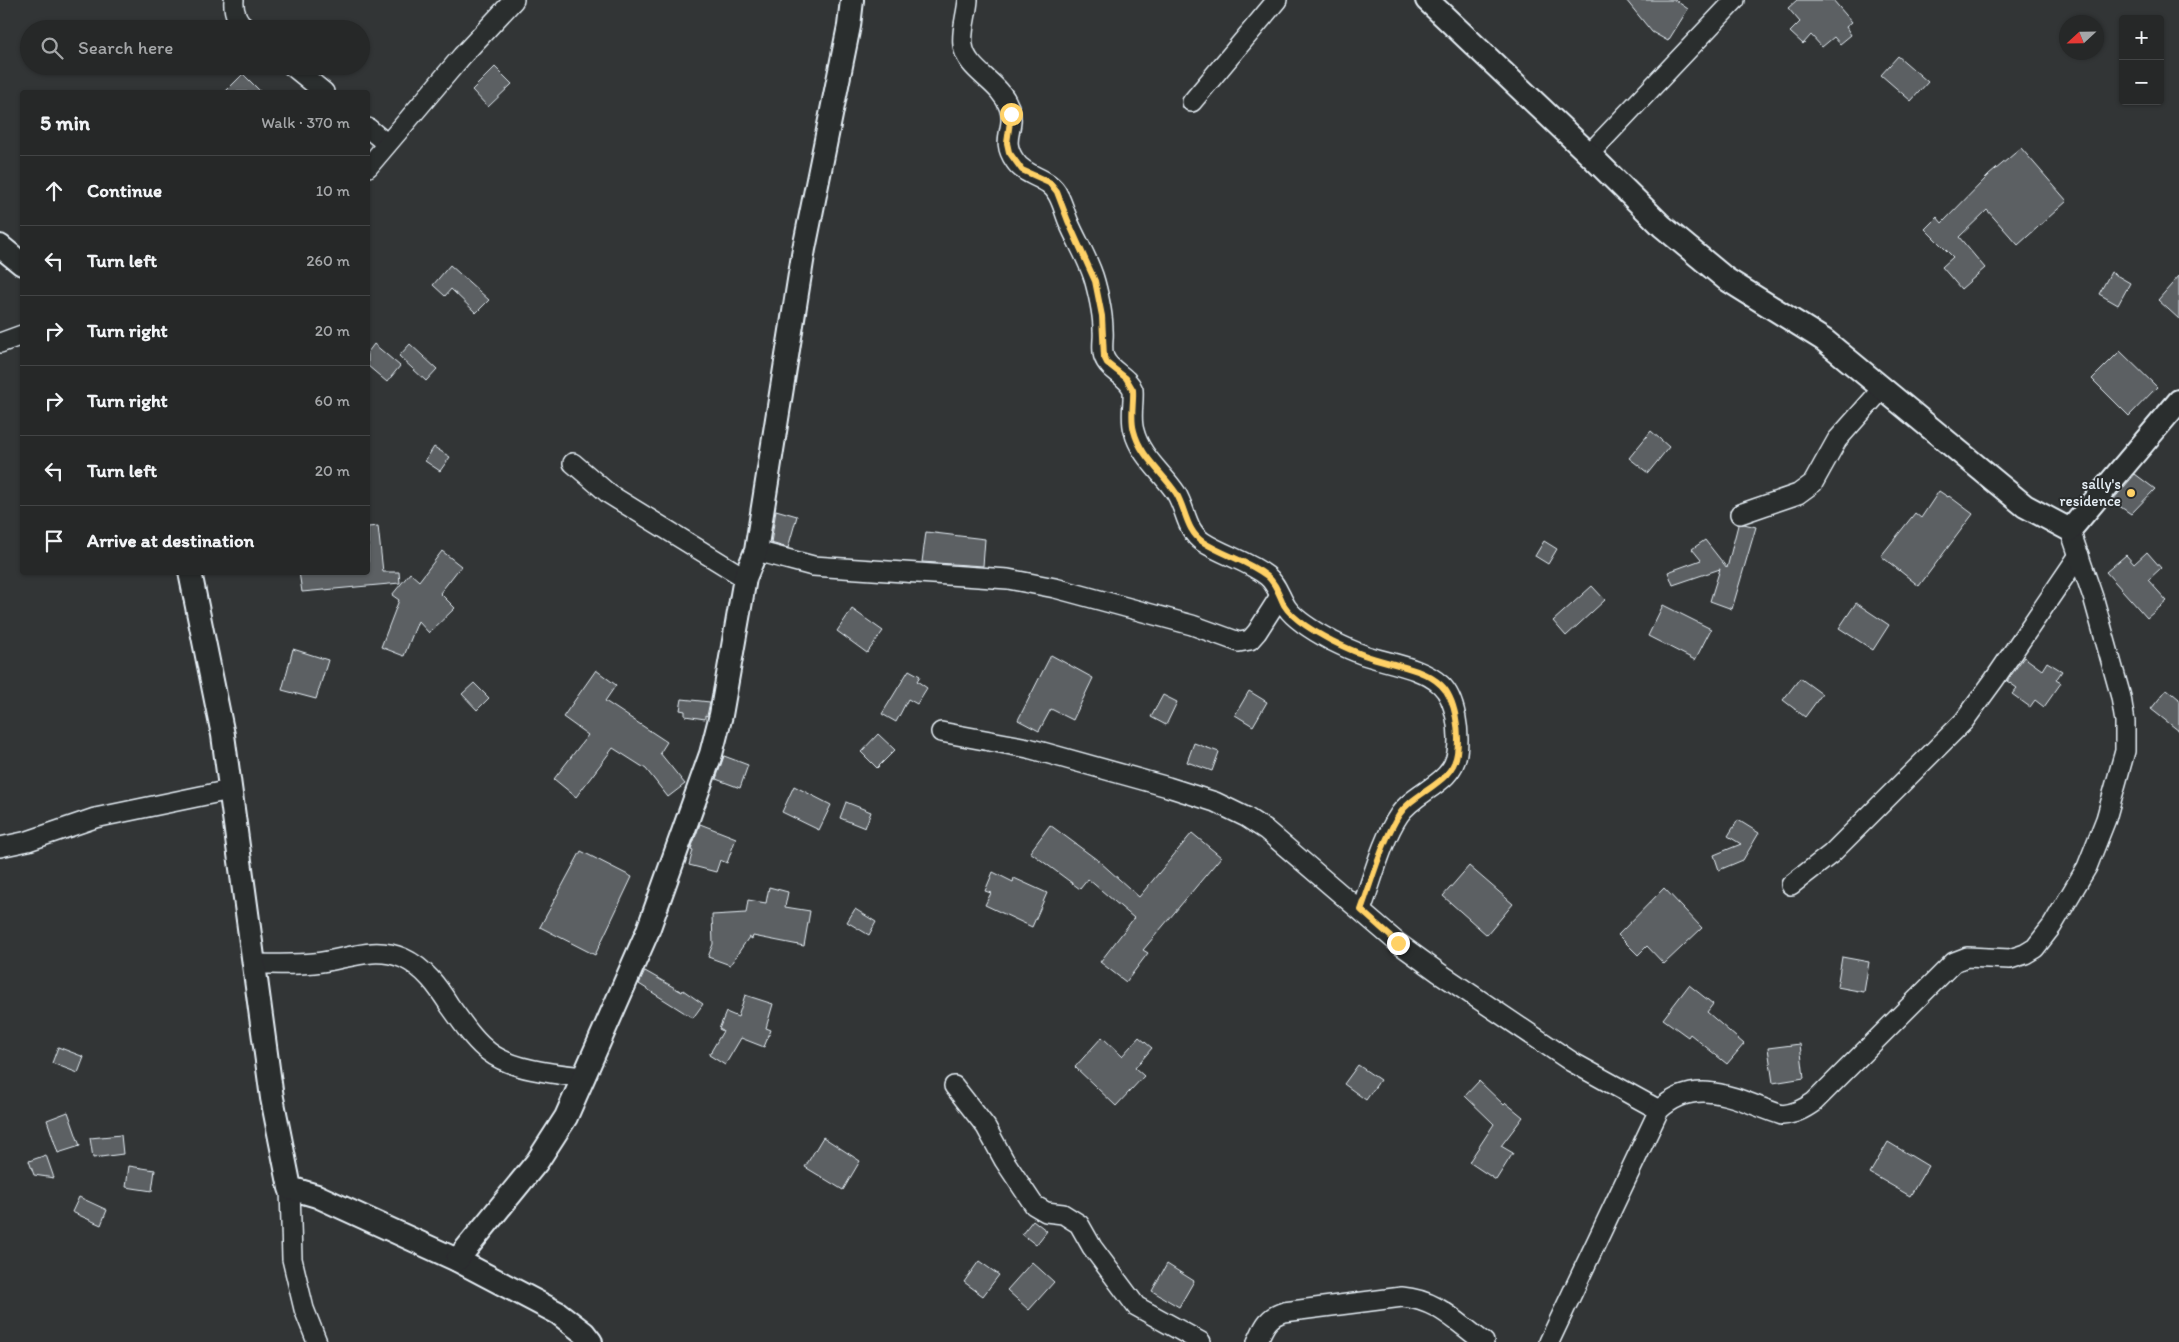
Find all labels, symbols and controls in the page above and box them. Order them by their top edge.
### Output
north arrow [2059,15,2104,60]
map controls [2119,15,2164,105]
button: + [2119,15,2164,60]
search box [20,20,370,75]
icon: search [38,34,66,62]
text: Search here [78,36,173,59]
button: − [2119,60,2164,105]
route start [1000,103,1023,126]
text: 5 min [40,110,90,135]
text: Walk · 370 m [261,113,350,132]
icon: ahead [40,177,68,205]
text: Continue [87,179,162,202]
text: 10 m [316,181,350,200]
icon: left [40,247,68,275]
text: Turn left [87,249,157,272]
text: 260 m [306,251,350,270]
icon: right [40,317,68,345]
text: Turn right [87,319,168,342]
text: 20 m [315,321,350,340]
icon: right [40,387,68,415]
text: Turn right [87,389,168,412]
text: 60 m [315,391,350,410]
icon: left [40,457,68,485]
text: Turn left [87,459,157,482]
text: 20 m [315,461,350,480]
place label: sally's residence [2060,475,2121,510]
marker: sally's residence [2125,487,2137,499]
icon: arrive [40,527,68,555]
text: Arrive at destination [87,529,254,552]
route end [1387,932,1410,955]

